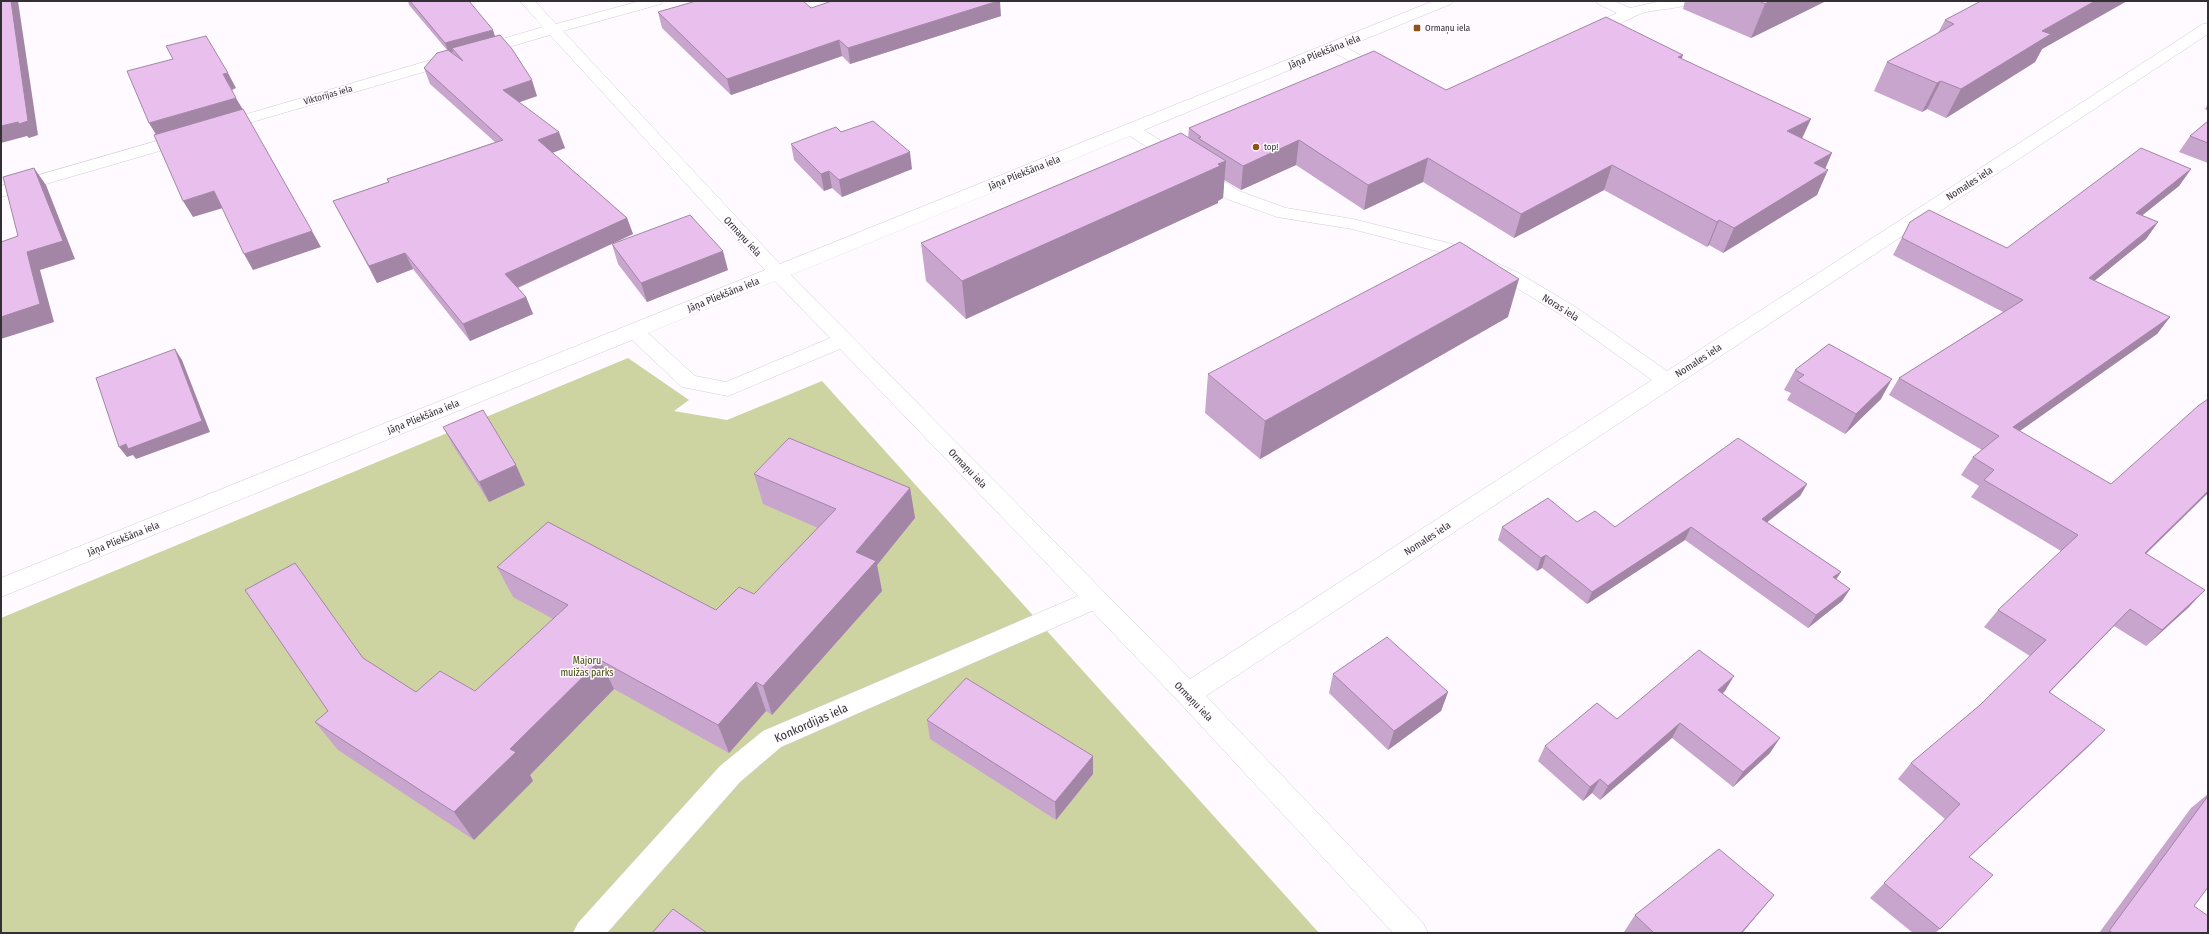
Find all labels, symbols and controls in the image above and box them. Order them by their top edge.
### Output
marker: Ormaņu iela [1412,23,1422,33]
place label: Ormaņu iela [1425,23,1471,34]
street label: Jāņa Pliekšāna iela [1287,32,1363,73]
street label: Viktorijas iela [303,83,354,107]
marker: top! [1251,142,1261,152]
place label: top! [1264,142,1278,152]
street label: Jāņa Pliekšāna iela [987,153,1063,194]
street label: Nomales iela [1944,164,1995,203]
street label: Ormaņu iela [720,214,764,260]
street label: Jāņa Pliekšāna iela [686,275,762,316]
street label: Noras iela [1540,292,1581,324]
street label: Nomales iela [1673,341,1724,380]
street label: Jāņa Pliekšāna iela [386,397,462,438]
street label: Ormaņu iela [945,446,989,492]
street label: Jāņa Pliekšāna iela [86,519,162,560]
street label: Nomales iela [1402,519,1453,558]
park label: Majoru muižas parks [560,655,614,679]
street label: Ormaņu iela [1171,679,1215,725]
street label: Konkordijas iela [772,701,850,745]

